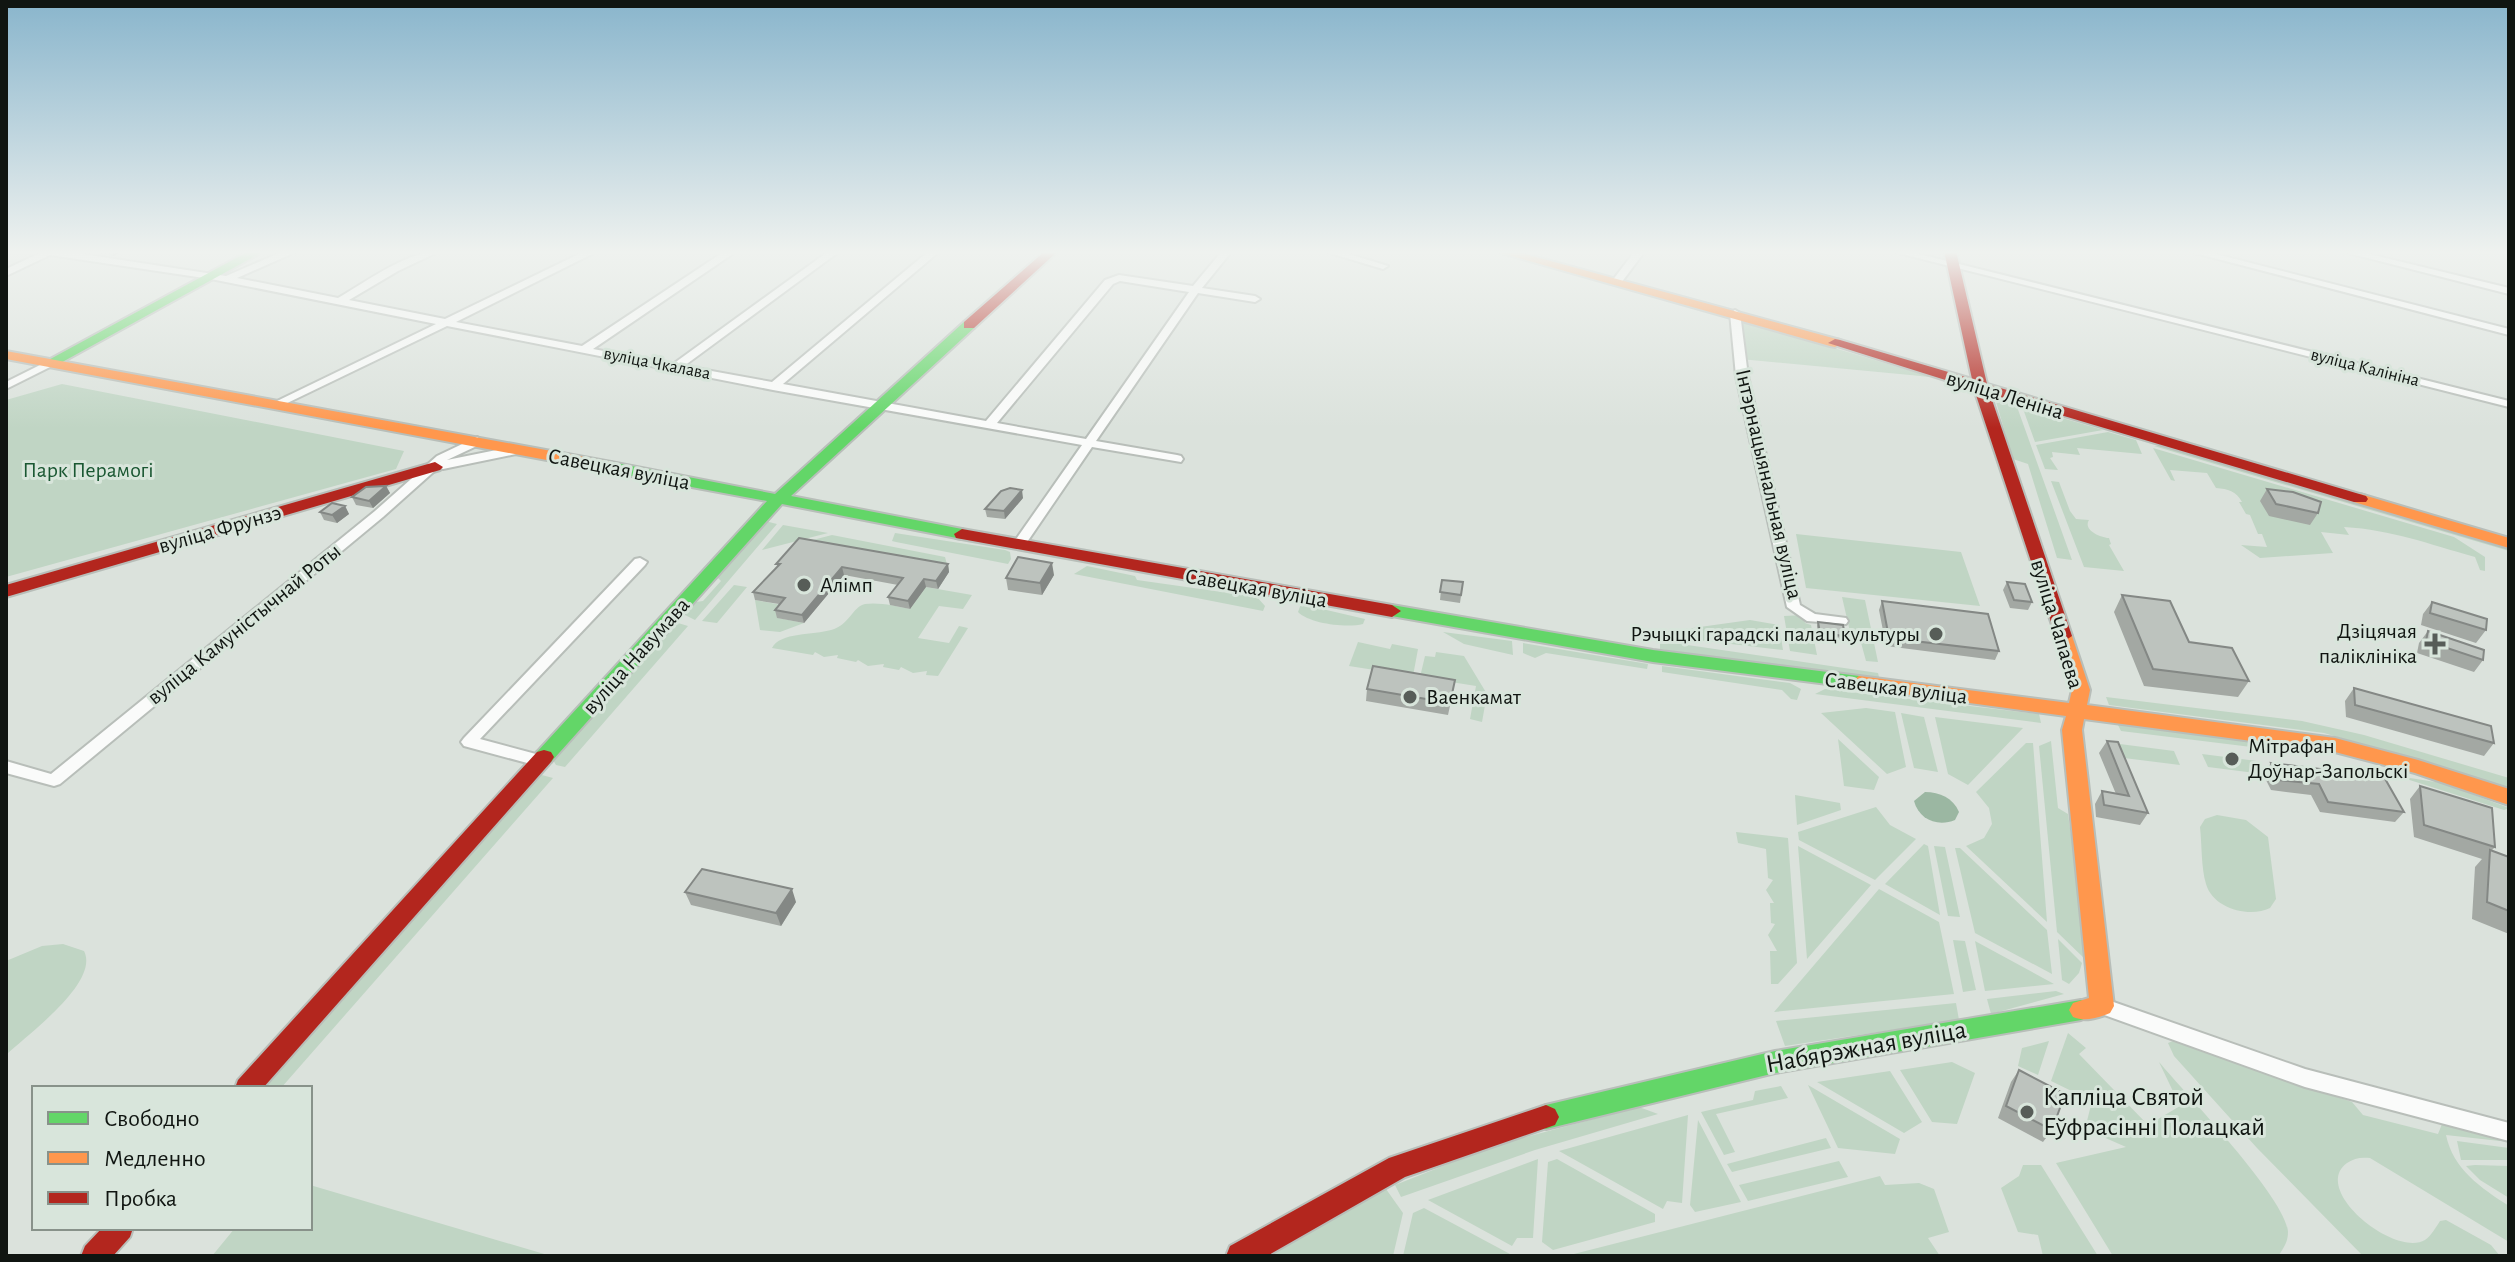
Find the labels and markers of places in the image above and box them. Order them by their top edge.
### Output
place label: Алімп [820,574,873,596]
marker: Алімп [795,576,813,594]
place label: Дзіцячая паліклініка [2319,620,2417,667]
place label: Рэчыцкі гарадскі палац культуры [1630,623,1920,645]
marker: Рэчыцкі гарадскі палац культуры [1927,625,1945,643]
marker: Дзіцячая паліклініка [2424,633,2446,655]
place label: Ваенкамат [1426,686,1522,708]
marker: Ваенкамат [1401,688,1419,706]
place label: Мітрафан Доўнар-Запольскі [2248,735,2408,782]
marker: Мітрафан Доўнар-Запольскі [2223,750,2241,768]
place label: Капліца Святой Еўфрасінні Полацкай [2043,1084,2265,1140]
marker: Капліца Святой Еўфрасінні Полацкай [2018,1103,2036,1121]

